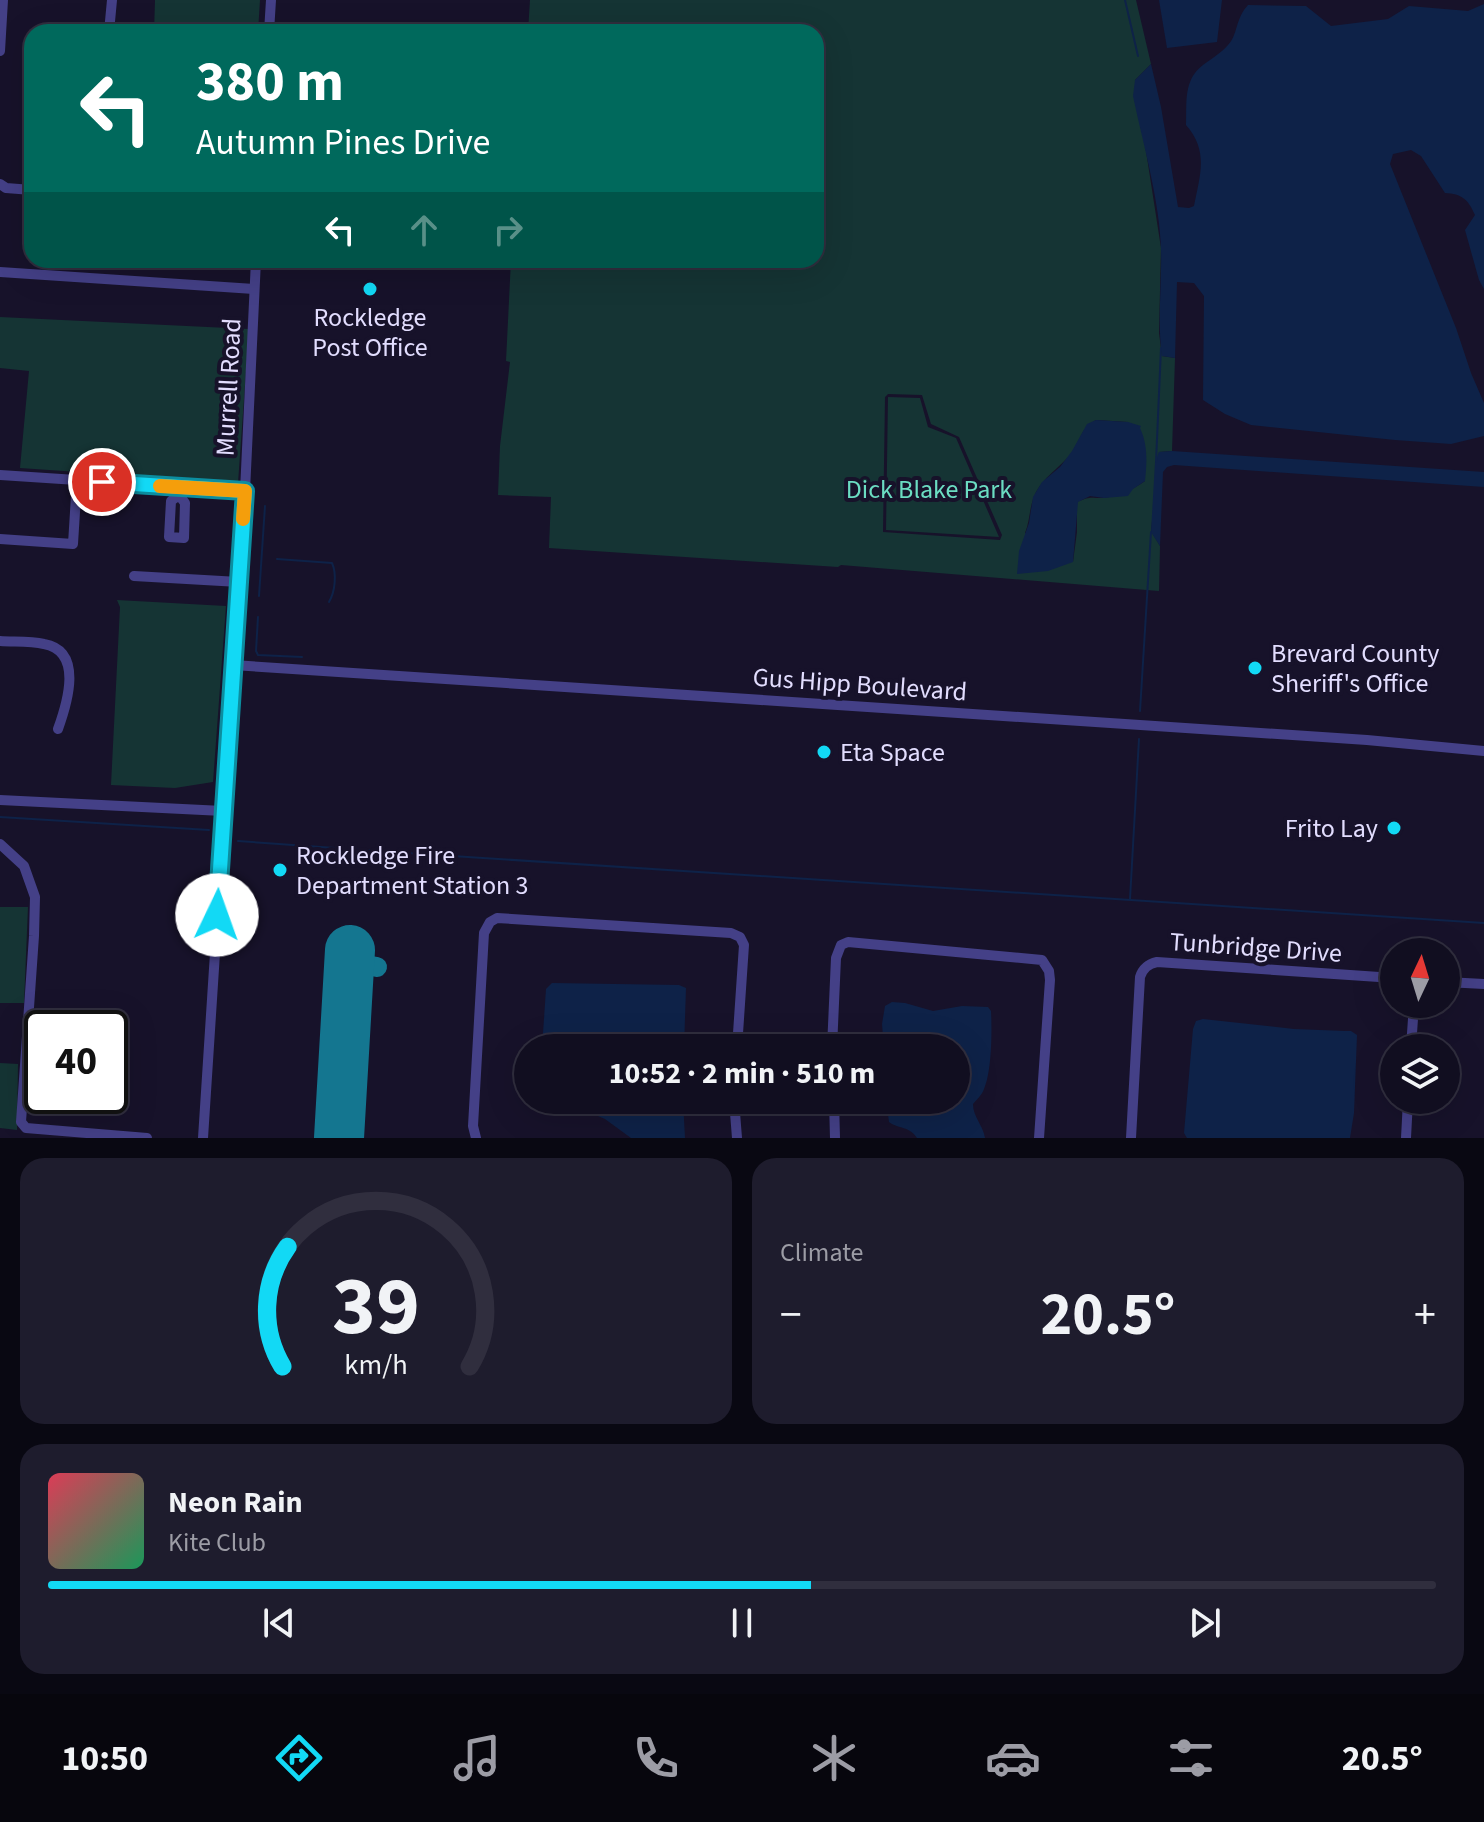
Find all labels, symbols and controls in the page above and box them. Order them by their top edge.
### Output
text: 380 m [196,43,344,122]
icon: left [64,56,168,160]
text: Autumn Pines Drive [196,117,490,168]
icon: left [318,208,362,252]
icon: ahead [402,208,446,252]
icon: right [486,208,530,252]
marker: Rockledge Post Office [361,280,379,298]
place label: Rockledge Post Office [312,299,428,366]
street label: Murrell Road [206,317,251,457]
pin [68,448,136,516]
icon: arrive [80,460,124,504]
park label: Dick Blake Park [846,471,1012,508]
place label: Brevard County Sheriff's Office [1271,635,1439,702]
street label: Gus Hipp Boulevard [752,659,968,710]
marker: Brevard County Sheriff's Office [1246,659,1264,677]
place label: Eta Space [840,734,945,771]
marker: Eta Space [815,743,833,761]
place label: Frito Lay [1285,810,1378,847]
marker: Frito Lay [1385,819,1403,837]
place label: Rockledge Fire Department Station 3 [296,837,528,904]
marker: Rockledge Fire Department Station 3 [271,861,289,879]
position arrow [175,873,259,957]
street label: Tunbridge Drive [1169,923,1343,972]
north arrow [1380,938,1460,1018]
map controls [1380,938,1460,1114]
speed limit sign: 40 [24,1010,128,1114]
button: layers [1380,1034,1460,1114]
text: 10:52 · 2 min · 510 m [609,1052,875,1095]
text: Climate [780,1234,864,1271]
text: 39 [332,1248,420,1366]
text: 20.5° [1041,1273,1175,1358]
text: − [780,1284,802,1347]
text: + [1414,1284,1436,1347]
text: km/h [344,1345,408,1385]
text: Neon Rain [168,1481,303,1524]
text: Kite Club [168,1524,266,1561]
icon: previous [257,1601,301,1645]
icon: pause [720,1601,764,1645]
icon: next [1183,1601,1227,1645]
icon: directions [271,1730,327,1786]
icon: music [449,1730,505,1786]
icon: phone [628,1730,684,1786]
icon: climate [806,1730,862,1786]
icon: car [985,1730,1041,1786]
icon: filters [1163,1730,1219,1786]
text: 10:50 [61,1733,148,1784]
text: 20.5° [1342,1733,1423,1784]

